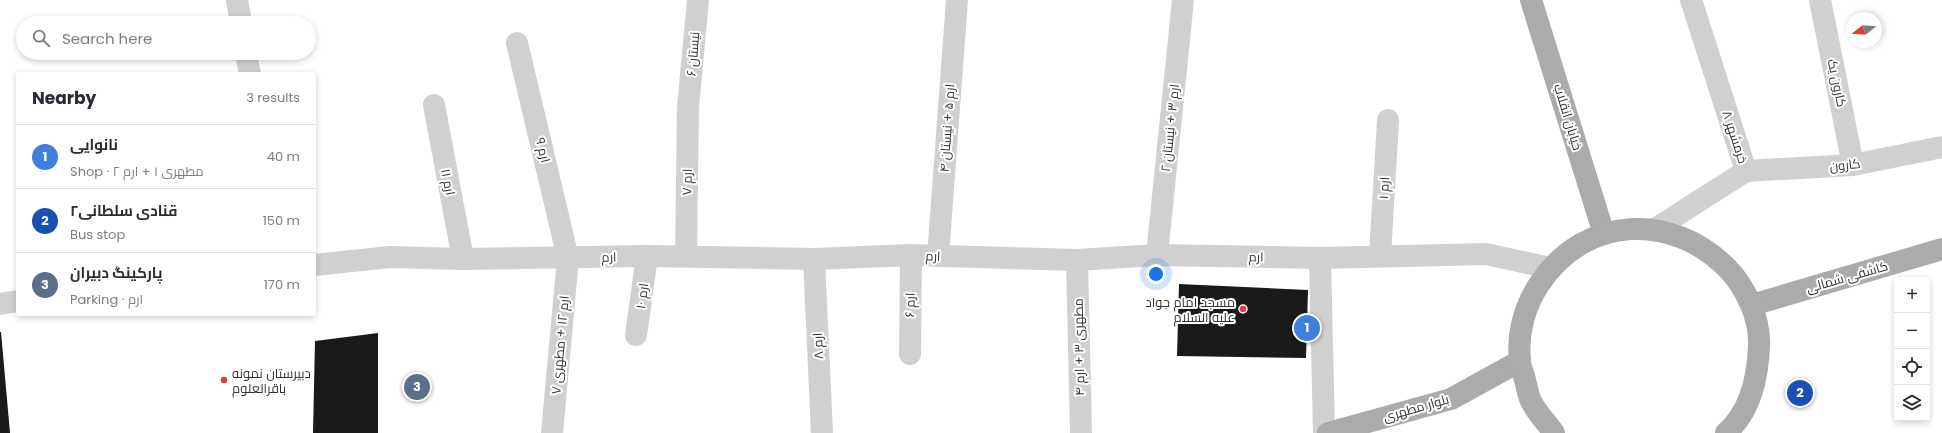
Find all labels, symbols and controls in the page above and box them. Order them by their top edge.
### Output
north arrow [1846,12,1882,48]
search box [16,16,316,60]
icon: search [30,27,52,49]
text: Search here [62,28,152,49]
street label: نیستان ۶ [682,31,704,77]
street label: کارون یک [1823,57,1851,109]
street label: خیابان انقلاب [1549,81,1587,153]
street label: ارم ۵ + نیستان ۴ [934,83,960,173]
street label: ارم ۳ + نیستان ۲ [1156,83,1184,173]
text: Nearby [32,86,96,110]
text: 3 results [246,88,300,107]
street label: خرمشهر ۸ [1718,108,1752,166]
text: نانوایی [70,134,118,155]
street label: ارم ۹ [531,136,555,164]
text: 1 [43,147,47,166]
text: 40 m [267,147,300,166]
street label: کارون [1829,154,1861,176]
text: Shop · مطهری ۱ + ارم ۲ [70,162,204,181]
street label: ارم ۱۱ [436,167,460,197]
street label: ارم ۷ [677,169,697,195]
street label: ارم ۱ [1374,176,1394,200]
text: قنادی سلطانی۲ [70,200,177,221]
text: 2 [41,211,49,230]
text: 150 m [263,211,300,230]
text: Bus stop [70,225,125,244]
street label: ارم [925,246,941,266]
street label: ارم [601,247,617,267]
street label: ارم [1248,247,1264,267]
street label: کاشفی شمالی [1804,256,1890,298]
text: پارکینگ دبیران [70,262,162,283]
your location [1146,264,1166,284]
text: 3 [41,275,49,294]
text: 170 m [264,275,300,294]
map controls [1894,277,1930,421]
button: + [1894,277,1930,313]
street label: ارم ۱۰ [631,282,653,310]
text: Parking · ارم [70,290,143,309]
street label: ارم ۶ [900,292,920,318]
place label: مسجد امام جواد علیه السلام [1145,293,1235,327]
street label: ارم ۱۲ + مطهری ۷ [546,295,574,395]
street label: مطهری ۳ + ارم ۴ [1069,298,1089,396]
marker: مسجد امام جواد علیه السلام [1238,304,1248,314]
pin: 1 [1294,313,1320,343]
button: − [1894,313,1930,349]
street label: ارم ۸ [808,332,828,360]
button: locate [1894,349,1930,385]
place label: دبیرستان نمونه باقرالعلوم [232,364,311,398]
pin: 3 [404,372,430,402]
marker: دبیرستان نمونه باقرالعلوم [219,375,229,385]
pin: 2 [1787,378,1813,408]
button: layers [1894,385,1930,421]
street label: بلوار مطهری [1381,390,1451,426]

